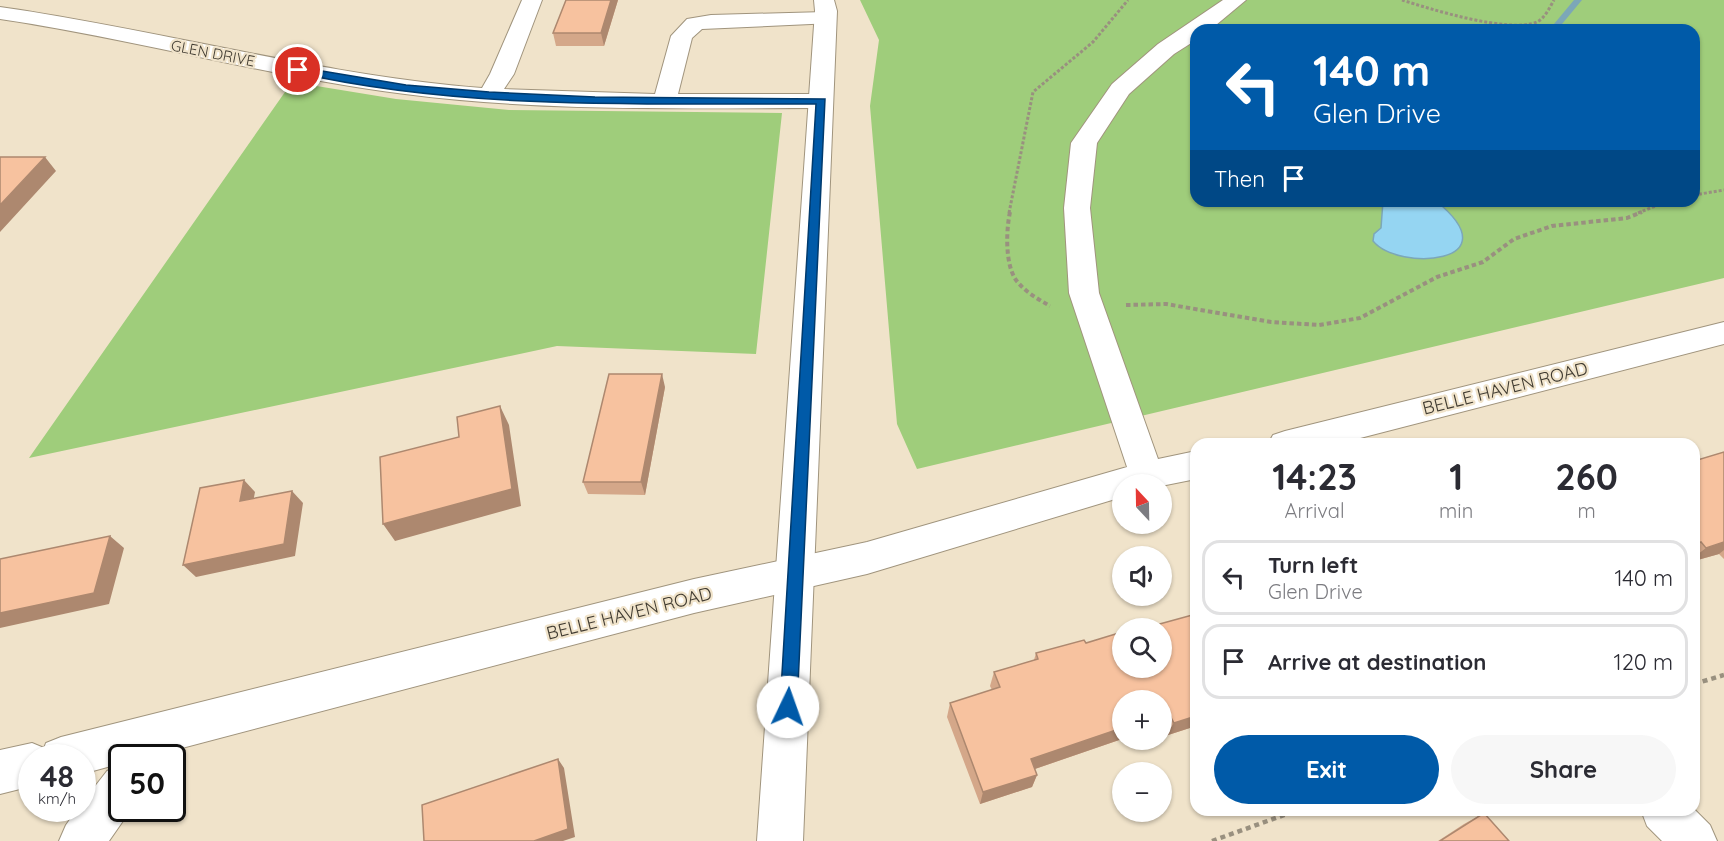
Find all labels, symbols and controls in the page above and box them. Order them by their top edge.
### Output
street label: GLEN DRIVE [169,36,257,70]
pin [272,44,323,95]
text: 140 m [1313,44,1430,97]
icon: left [1214,48,1292,126]
icon: arrive [281,53,314,86]
text: Glen Drive [1313,96,1441,130]
icon: arrive [1277,162,1310,195]
text: Then [1214,165,1265,193]
street label: BELLE HAVEN ROAD [1420,356,1590,420]
text: 14:23 [1272,454,1357,499]
text: 1 [1449,454,1463,499]
text: 260 [1555,454,1618,499]
north arrow [1112,474,1172,534]
map controls [1112,474,1172,822]
text: Arrival [1285,498,1345,523]
text: min [1439,498,1473,523]
text: m [1577,498,1596,523]
button: sound [1112,546,1172,606]
text: Turn left [1268,551,1358,579]
icon: left [1217,561,1250,594]
text: 140 m [1614,564,1673,592]
text: Glen Drive [1268,579,1363,604]
street label: BELLE HAVEN ROAD [544,581,714,645]
button: search [1112,618,1172,678]
icon: arrive [1217,645,1250,678]
text: Arrive at destination [1268,648,1486,676]
text: 120 m [1614,648,1673,676]
position arrow [756,675,820,739]
button: + [1112,690,1172,750]
button: Exit [1214,735,1439,804]
button: Share [1451,735,1676,804]
speed limit sign: 50 [108,744,186,822]
text: 48 [40,757,74,795]
button: − [1112,762,1172,822]
text: km/h [38,789,76,808]

